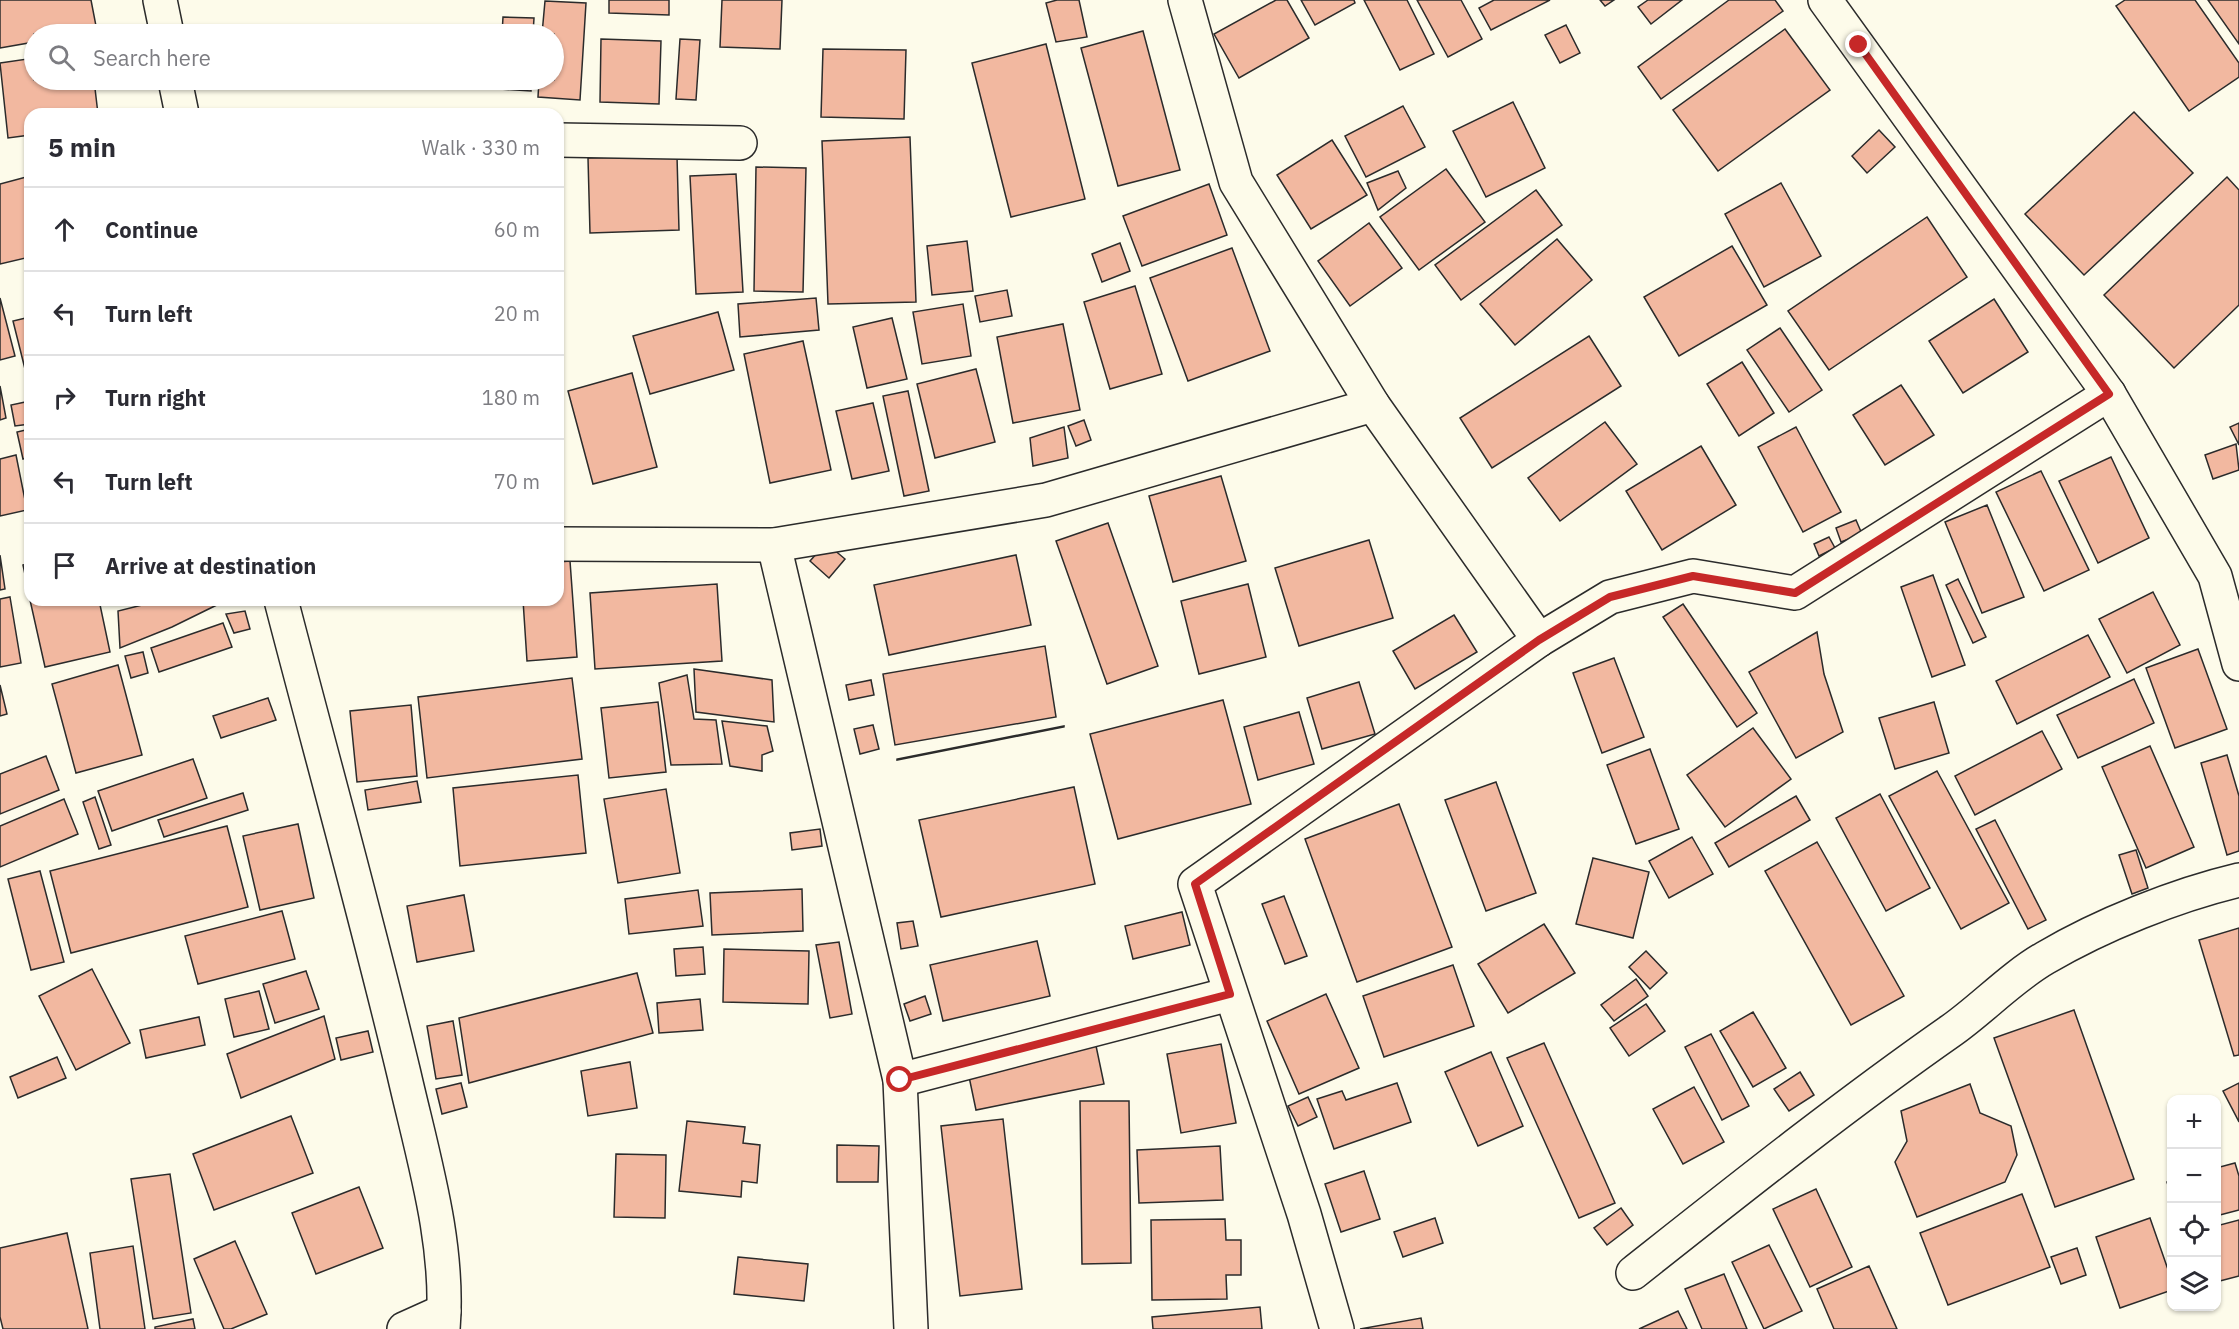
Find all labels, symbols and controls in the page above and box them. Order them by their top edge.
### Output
search box [24,24,564,90]
route end [1845,31,1871,57]
icon: search [45,41,78,74]
text: Search here [93,43,211,72]
text: 5 min [48,130,116,164]
text: Walk · 330 m [422,134,540,161]
icon: ahead [48,213,81,246]
text: Continue [105,215,198,244]
text: 60 m [494,216,540,243]
icon: left [48,297,81,330]
text: Turn left [105,299,193,328]
text: 20 m [494,300,540,327]
icon: right [48,381,81,414]
text: Turn right [105,383,206,412]
text: 180 m [482,384,540,411]
icon: left [48,465,81,498]
text: Turn left [105,467,193,496]
text: 70 m [494,468,540,495]
icon: arrive [48,549,81,582]
text: Arrive at destination [105,551,316,580]
route start [886,1066,912,1092]
map controls [2167,1095,2221,1311]
button: + [2167,1095,2221,1149]
button: − [2167,1149,2221,1203]
button: locate [2167,1203,2221,1257]
button: layers [2167,1257,2221,1311]

